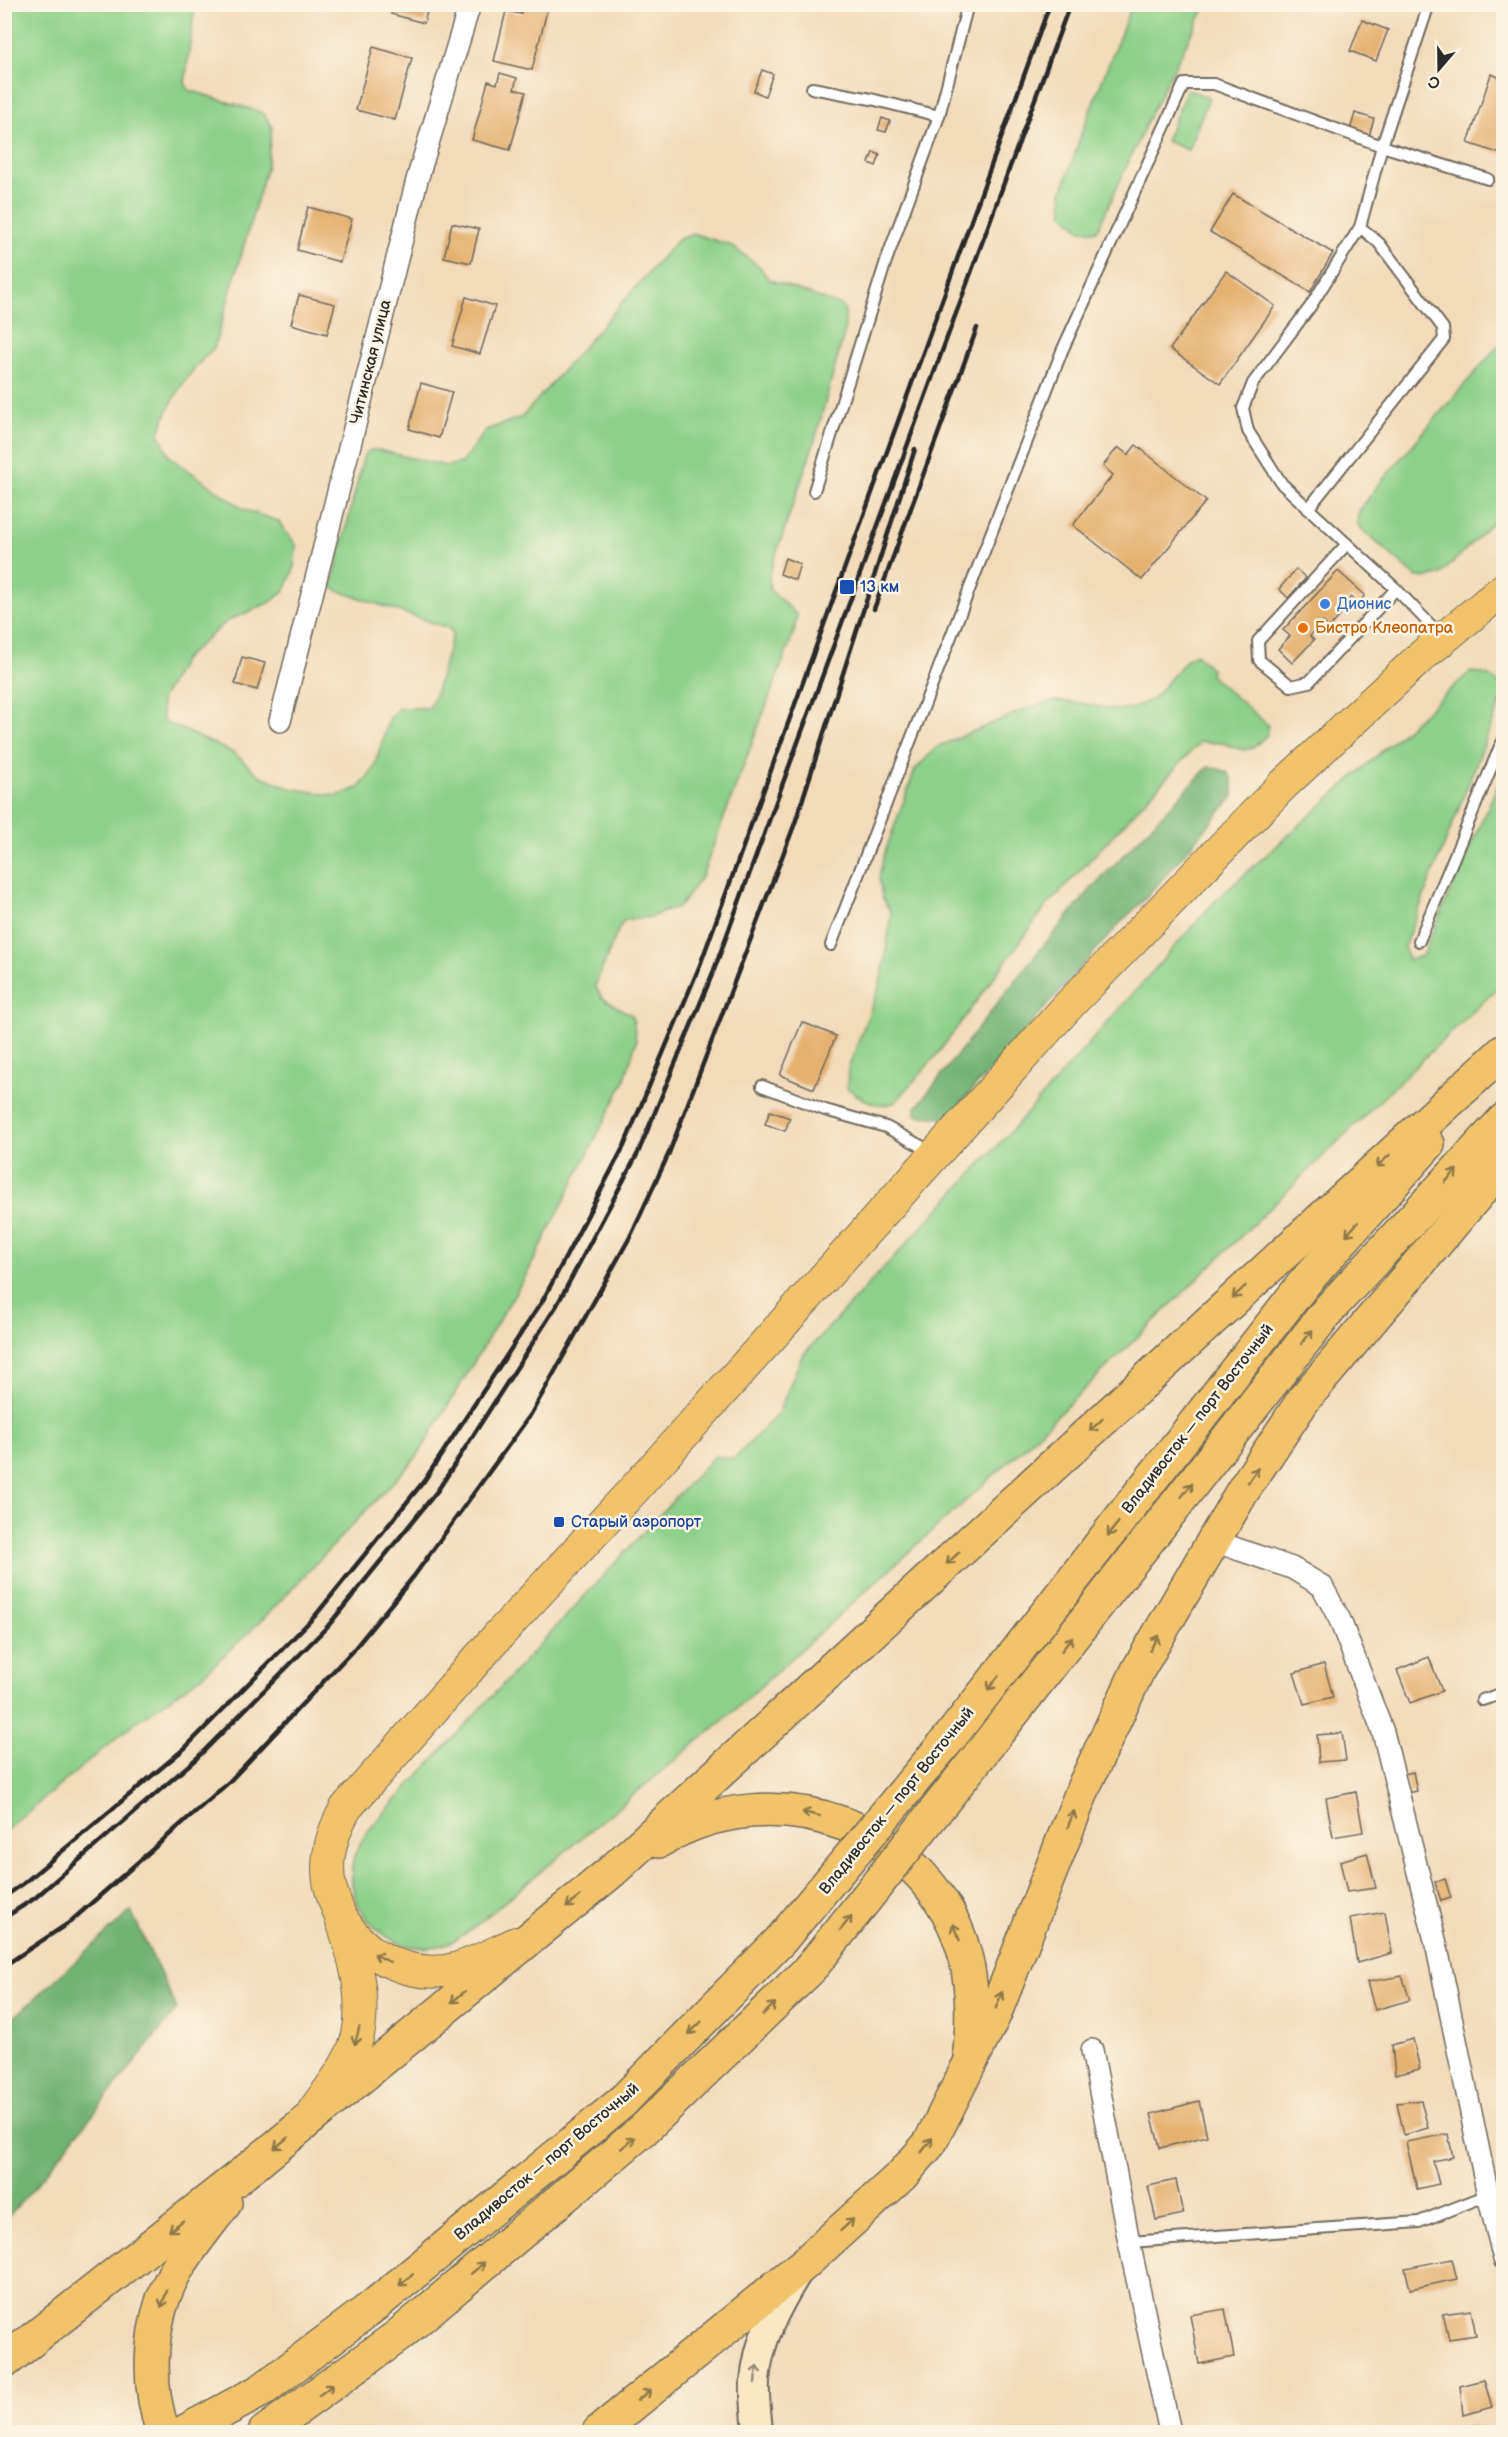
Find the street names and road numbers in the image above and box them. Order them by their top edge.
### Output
street label: Читинская улица [346,297,396,426]
street label: Владивосток — порт Восточный [1118,1321,1278,1517]
street label: Владивосток — порт Восточный [816,1704,978,1898]
street label: Владивосток — порт Восточный [451,2079,643,2245]

